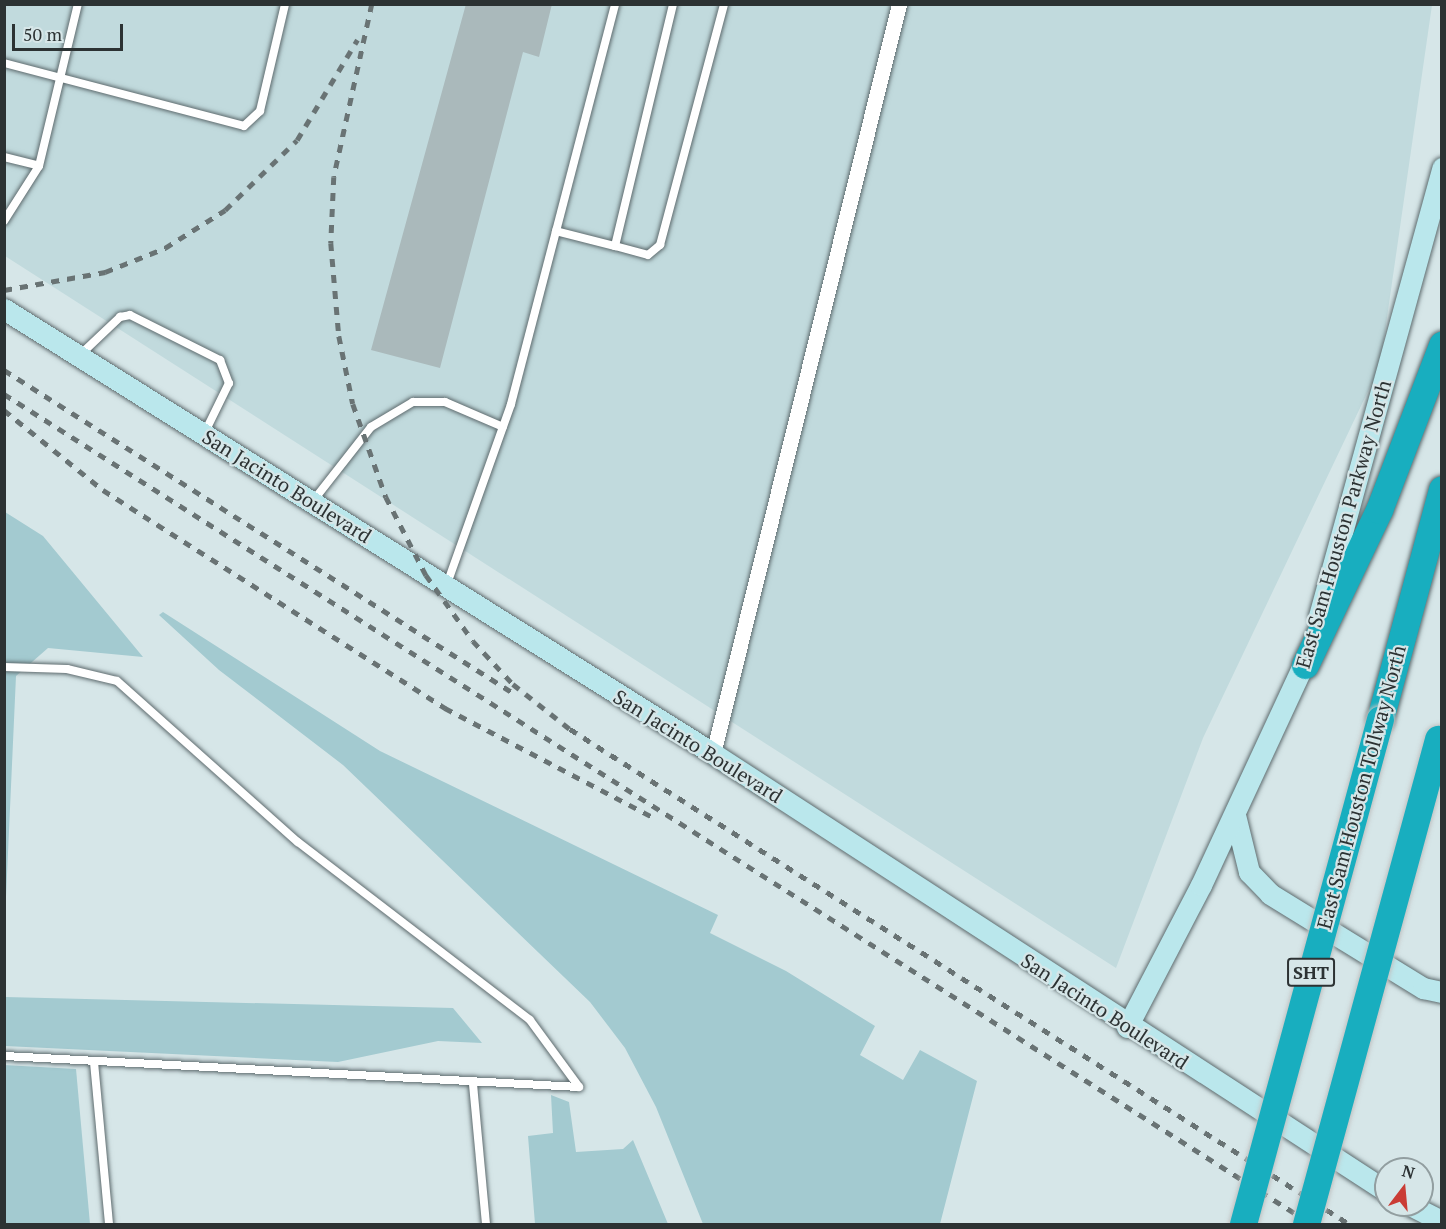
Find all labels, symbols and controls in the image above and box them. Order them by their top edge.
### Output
scale bar [15,12,126,50]
text: 50 m [23,22,62,46]
street label: East Sam Houston Parkway North [1290,377,1396,671]
street label: San Jacinto Boulevard [198,424,376,548]
street label: East Sam Houston Tollway North [1311,642,1411,932]
street label: San Jacinto Boulevard [609,684,787,808]
street label: San Jacinto Boulevard [1017,948,1193,1074]
road number: SHT [1287,957,1335,987]
north arrow [1374,1157,1434,1217]
text: N [1400,1159,1417,1184]

